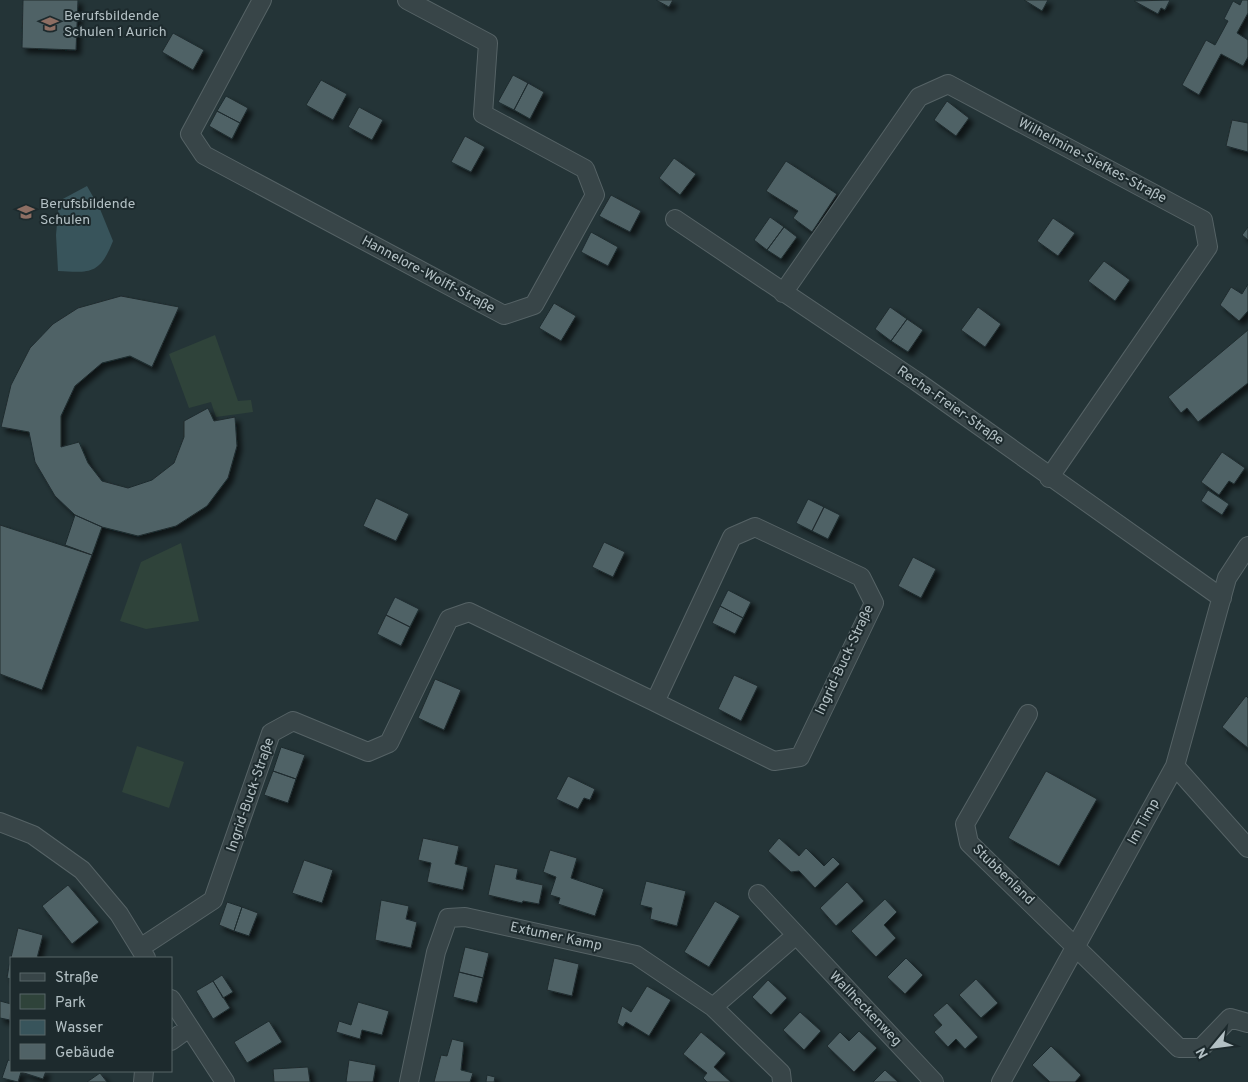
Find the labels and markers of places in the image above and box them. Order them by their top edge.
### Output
place label: Berufsbildende Schulen 1 Aurich [64,8,167,41]
school or university icon: Berufsbildende Schulen 1 Aurich [40,14,60,34]
place label: Berufsbildende Schulen [40,196,135,229]
school or university icon: Berufsbildende Schulen [16,202,36,222]

